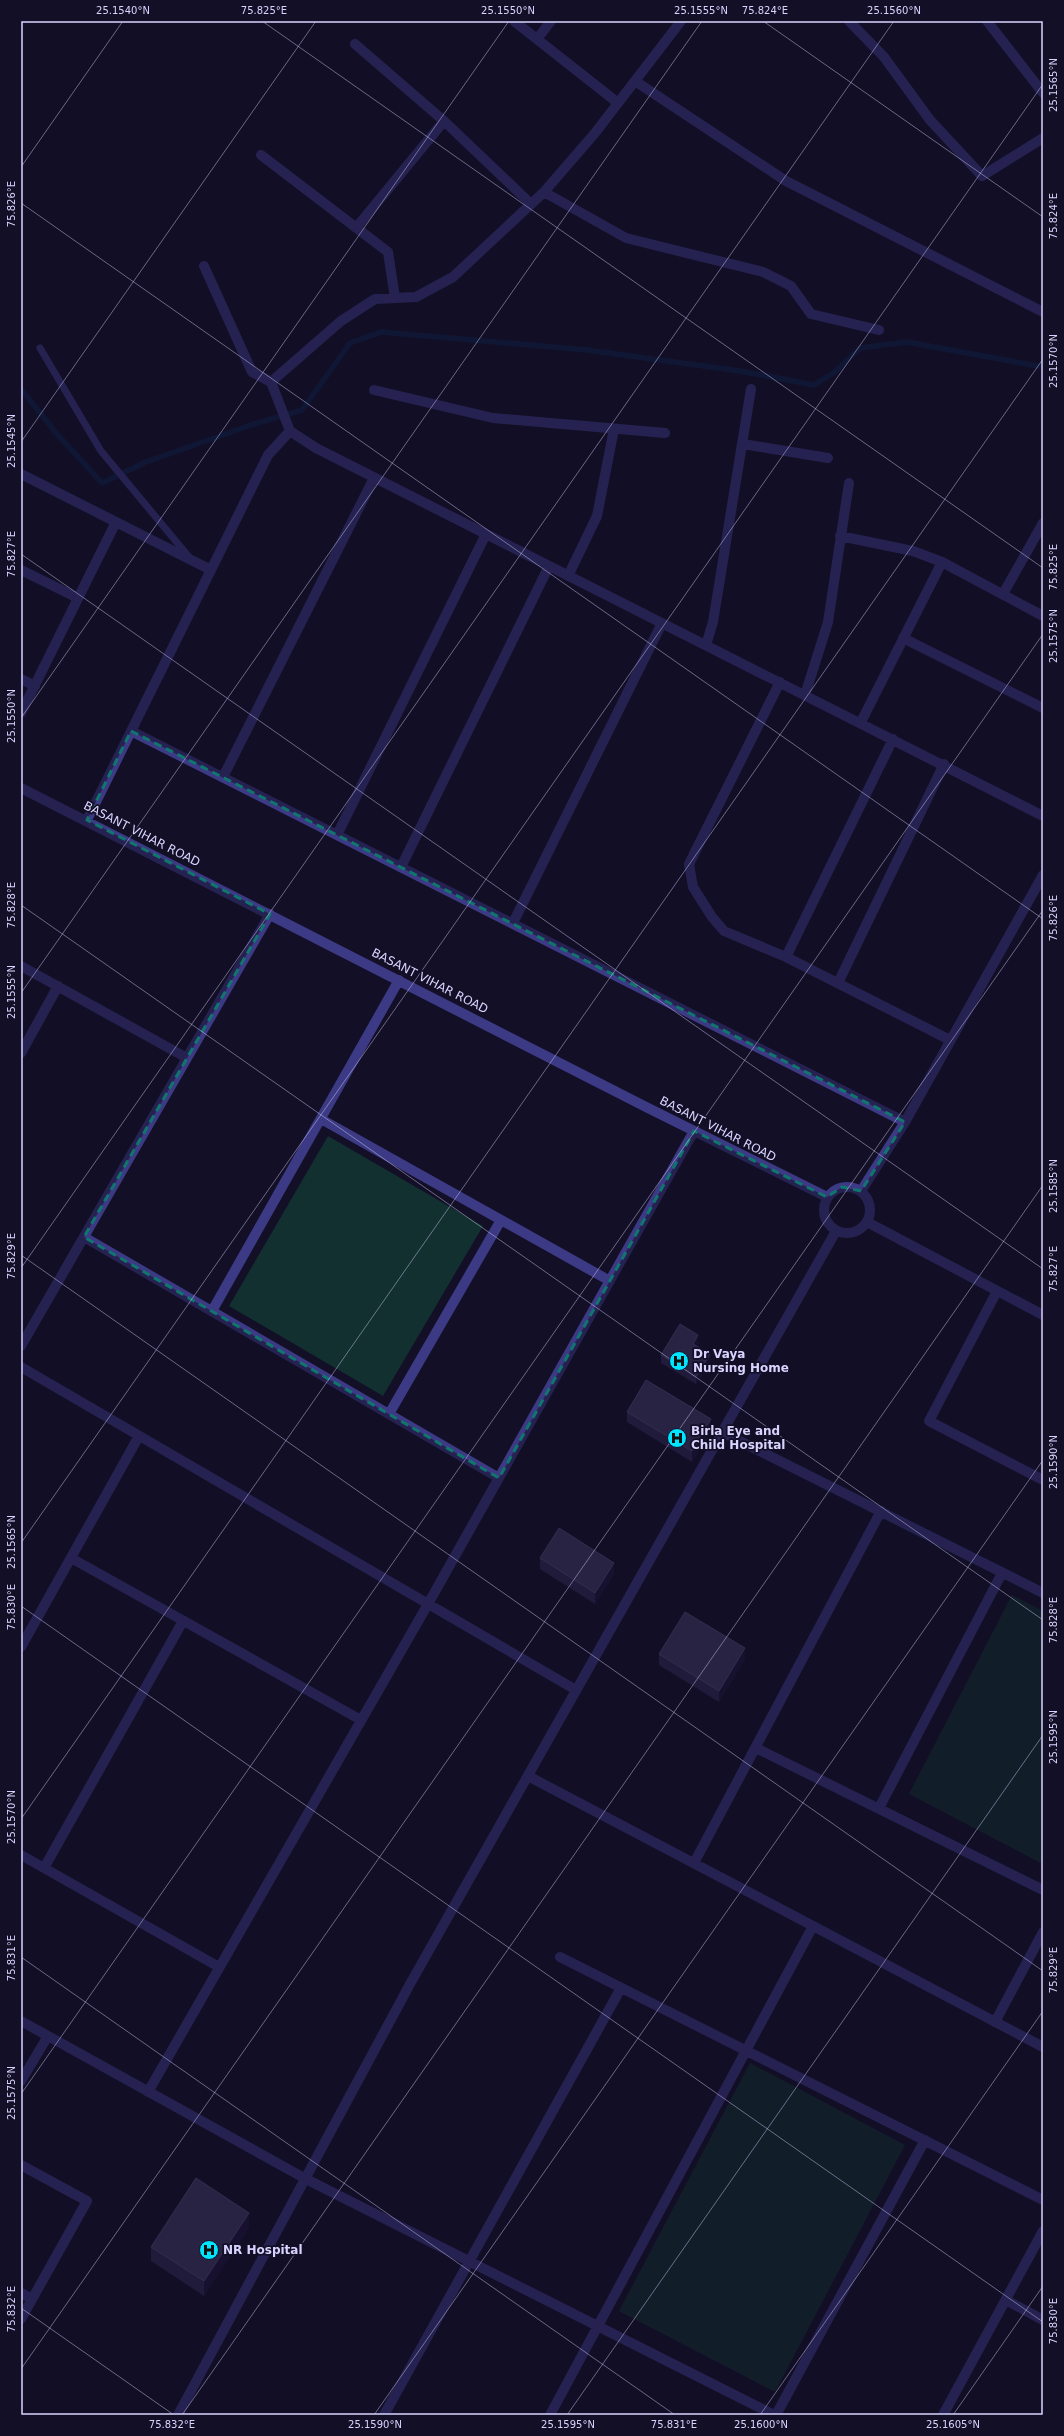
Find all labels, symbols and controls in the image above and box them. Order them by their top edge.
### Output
text: 25.1540°N [96,5,150,16]
text: 75.825°E [241,5,287,16]
text: 25.1550°N [481,5,535,16]
text: 25.1555°N [674,5,728,16]
text: 75.824°E [742,5,788,16]
text: 25.1560°N [867,5,921,16]
text: 25.1565°N [1048,58,1059,112]
text: 75.826°E [6,181,17,227]
text: 75.824°E [1048,193,1059,239]
text: 25.1570°N [1048,334,1059,388]
text: 25.1545°N [6,414,17,468]
text: 75.827°E [6,531,17,577]
text: 75.825°E [1048,544,1059,590]
text: 25.1575°N [1048,609,1059,663]
text: 25.1550°N [6,689,17,743]
street label: BASANT VIHAR ROAD [81,799,203,869]
text: 75.828°E [6,882,17,928]
text: 75.826°E [1048,895,1059,941]
street label: BASANT VIHAR ROAD [369,946,491,1016]
text: 25.1555°N [6,965,17,1019]
street label: BASANT VIHAR ROAD [657,1094,779,1164]
text: 25.1585°N [1048,1159,1059,1213]
text: 75.829°E [6,1233,17,1279]
text: 75.827°E [1048,1246,1059,1292]
place label: Dr Vaya Nursing Home [693,1347,789,1375]
hospital icon: Dr Vaya Nursing Home [668,1350,690,1372]
place label: Birla Eye and Child Hospital [691,1424,785,1452]
hospital icon: Birla Eye and Child Hospital [666,1427,688,1449]
text: 25.1590°N [1048,1435,1059,1489]
text: 25.1565°N [6,1515,17,1569]
text: 75.830°E [6,1584,17,1630]
text: 75.828°E [1048,1597,1059,1643]
text: 25.1595°N [1048,1710,1059,1764]
text: 25.1570°N [6,1790,17,1844]
text: 75.831°E [6,1935,17,1981]
text: 75.829°E [1048,1947,1059,1993]
text: 25.1575°N [6,2066,17,2120]
hospital icon: NR Hospital [198,2239,220,2261]
place label: NR Hospital [223,2243,303,2257]
text: 75.832°E [6,2286,17,2332]
text: 75.830°E [1048,2298,1059,2344]
text: 75.832°E [149,2419,195,2430]
text: 25.1590°N [348,2419,402,2430]
text: 25.1595°N [541,2419,595,2430]
text: 75.831°E [651,2419,697,2430]
text: 25.1600°N [734,2419,788,2430]
text: 25.1605°N [926,2419,980,2430]

